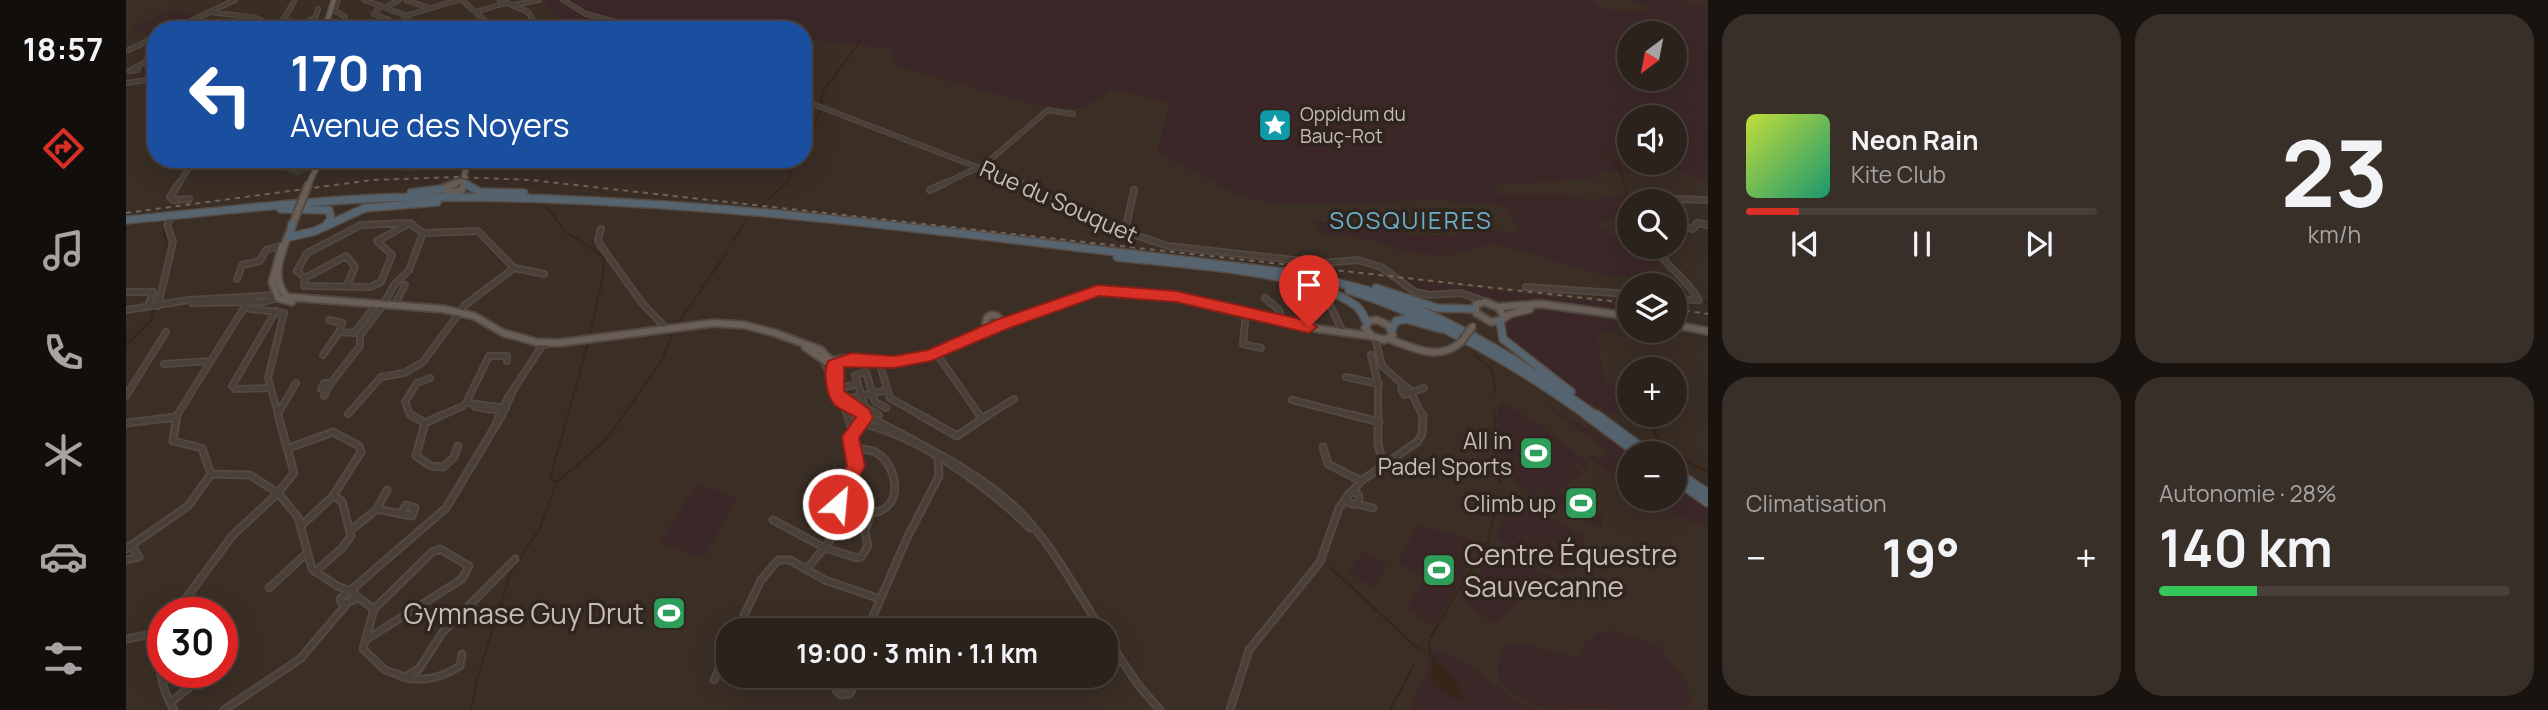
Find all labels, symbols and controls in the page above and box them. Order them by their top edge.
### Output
north arrow [1617,21,1687,91]
map controls [1617,21,1687,511]
text: 18:57 [23,27,103,71]
text: 170 m [290,39,424,106]
icon: left [175,49,266,140]
place label: Oppidum du Bauç-Rot [1300,101,1406,149]
text: Avenue des Noyers [290,103,570,147]
button: sound [1617,105,1687,175]
place icon: Oppidum du Bauç-Rot [1256,106,1294,144]
text: 23 [2281,110,2388,234]
text: Neon Rain [1851,122,1979,158]
icon: directions [39,124,88,173]
street label: Rue du Souquet [975,152,1143,250]
text: Kite Club [1851,158,1946,190]
button: search [1617,189,1687,259]
district label: SOSQUIERES [1329,203,1493,236]
text: km/h [2308,218,2361,250]
icon: previous [1786,225,1824,263]
icon: pause [1903,225,1941,263]
icon: next [2020,225,2058,263]
icon: music [39,226,88,275]
pin [1279,255,1339,327]
icon: arrive [1290,266,1328,304]
button: layers [1617,273,1687,343]
icon: phone [39,328,88,377]
button: + [1617,357,1687,427]
place label: All in Padel Sports [1378,424,1512,482]
icon: climate [39,430,88,479]
sports icon: All in Padel Sports [1517,434,1555,472]
button: − [1617,441,1687,511]
position arrow [801,467,875,541]
text: Autonomie · 28% [2159,477,2337,509]
sports icon: Climb up [1562,484,1600,522]
place label: Climb up [1464,487,1556,519]
text: Climatisation [1746,487,1887,519]
text: 140 km [2159,512,2333,583]
text: 19° [1882,522,1960,593]
text: − [1746,531,1767,583]
text: + [2075,531,2097,583]
icon: car [39,532,88,581]
place label: Centre Équestre Sauvecanne [1464,535,1677,605]
sports icon: Centre Équestre Sauvecanne [1420,551,1458,589]
place label: Gymnase Guy Drut [403,594,644,632]
sports icon: Gymnase Guy Drut [650,594,688,632]
speed limit sign: 30 [147,597,238,688]
icon: filters [39,634,88,683]
text: 19:00 · 3 min · 1.1 km [796,635,1038,671]

